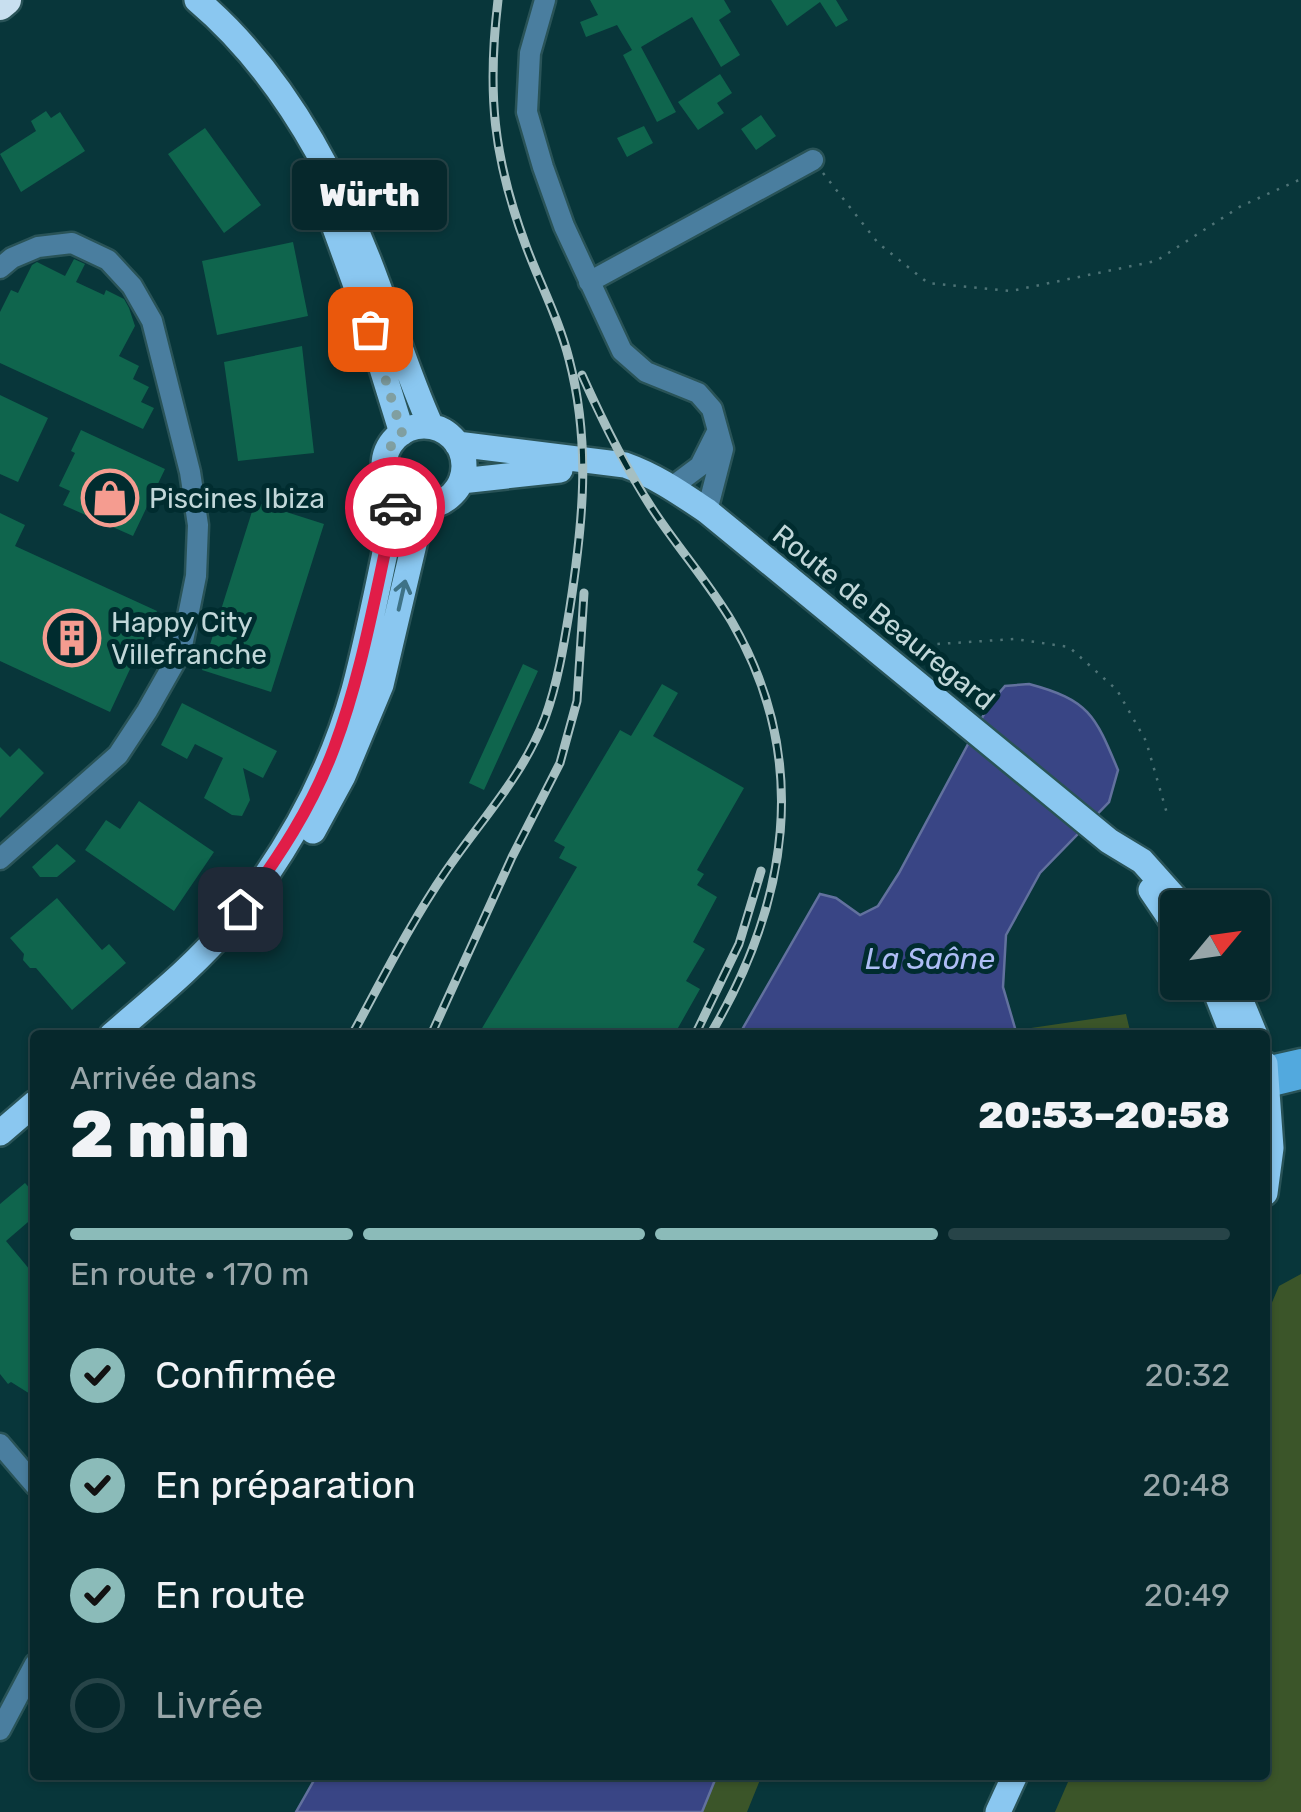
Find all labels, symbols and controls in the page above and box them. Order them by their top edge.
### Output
callout: Würth [292,159,448,229]
text: Würth [319,176,420,214]
pin [328,287,413,372]
icon: bag [343,302,398,357]
courier [345,457,445,557]
shop icon: Piscines Ibiza [80,468,140,528]
icon: car [368,480,423,535]
place label: Piscines Ibiza [149,482,325,515]
street label: Route de Beauregard [766,518,1001,717]
one-way arrow [394,580,412,612]
place label: Happy City Villefranche [111,606,267,671]
building icon: Happy City Villefranche [42,608,102,668]
pin [198,867,283,952]
icon: home [213,882,268,937]
north arrow [1160,890,1270,1000]
map controls [1160,890,1270,1000]
water label: La Saône [865,941,995,977]
text: Arrivée dans [70,1059,257,1097]
text: 20:53–20:58 [978,1092,1230,1138]
text: 2 min [70,1096,250,1173]
text: En route · 170 m [70,1255,310,1293]
icon: check [70,1348,125,1403]
text: Confirmée [155,1352,337,1398]
text: 20:32 [1145,1356,1230,1394]
icon: check [70,1458,125,1513]
text: En préparation [155,1462,416,1508]
text: 20:48 [1142,1466,1230,1504]
icon: check [70,1568,125,1623]
text: En route [155,1572,305,1618]
text: 20:49 [1144,1576,1230,1614]
text: Livrée [155,1682,263,1728]

